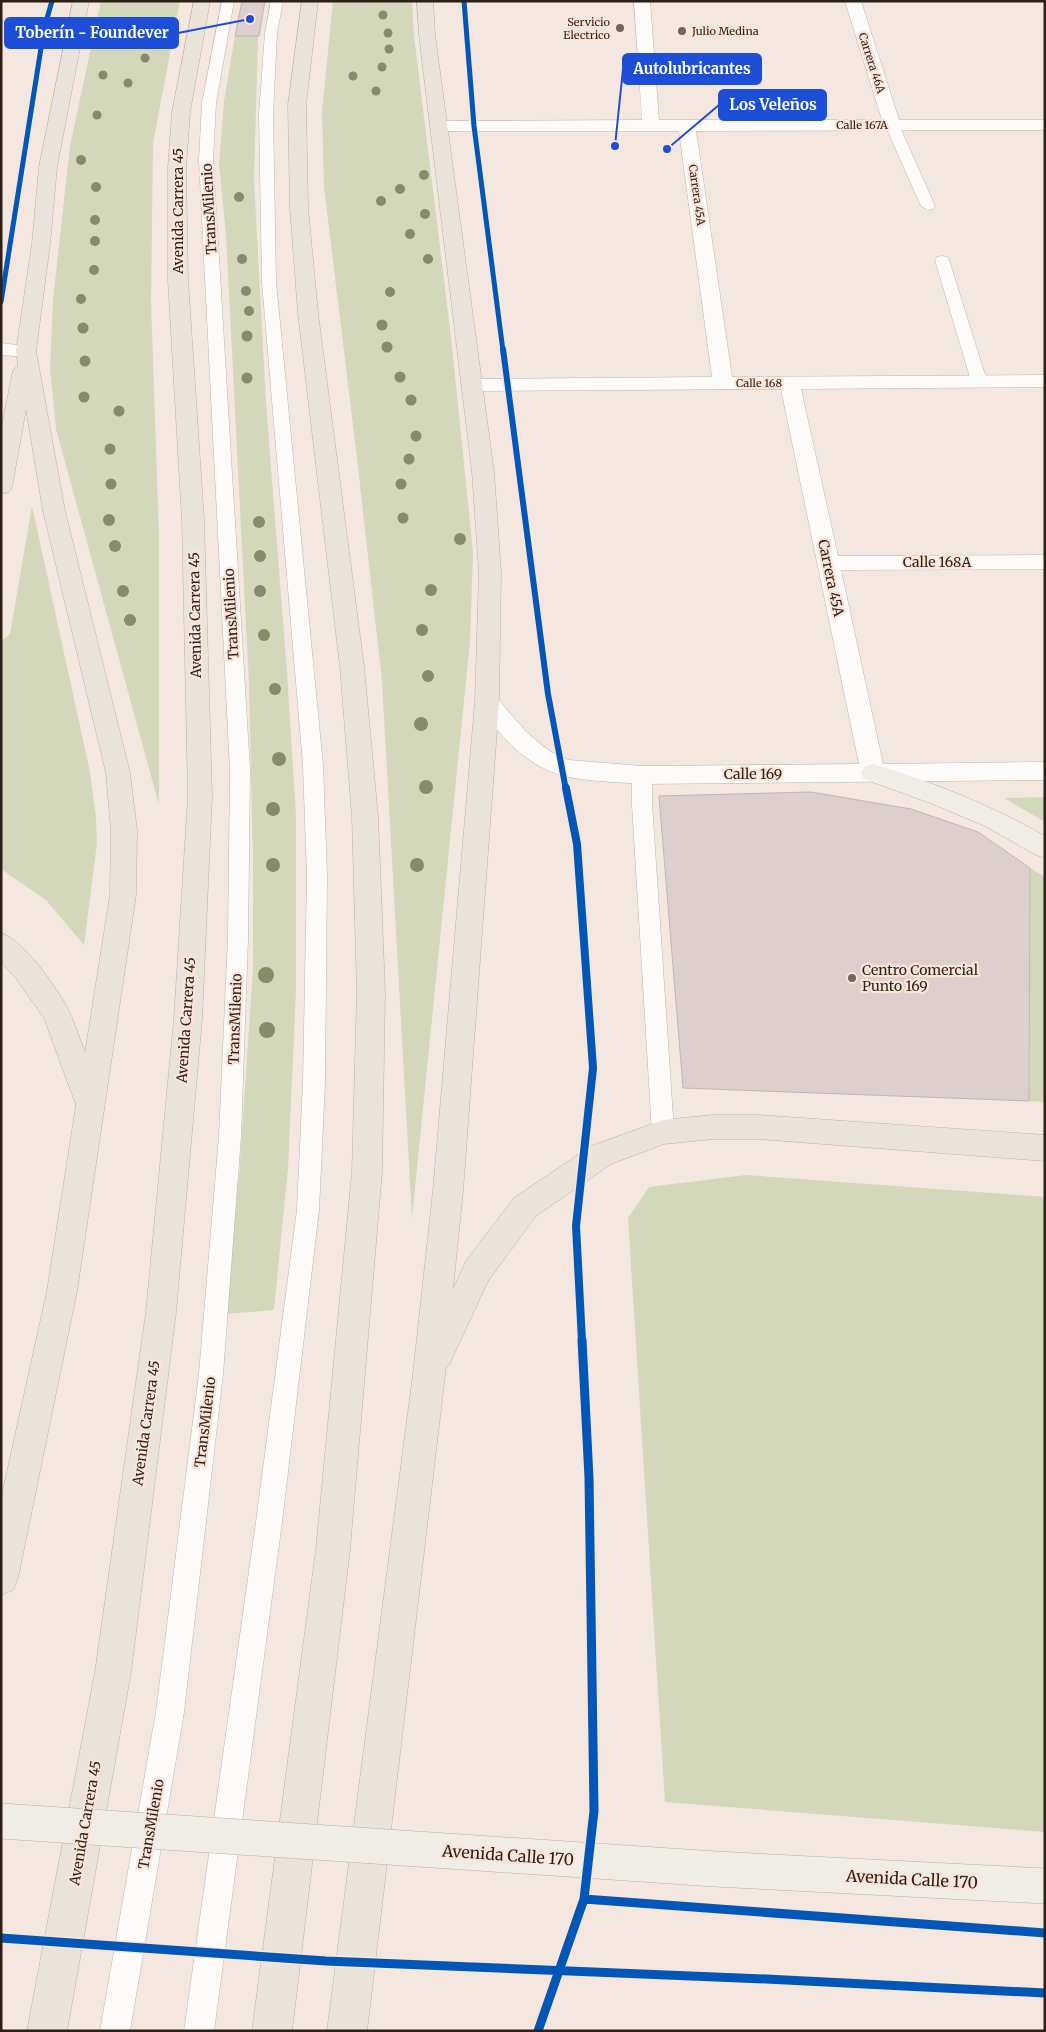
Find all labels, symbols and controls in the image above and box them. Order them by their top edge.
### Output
place label: Servicio Electrico [563,15,611,42]
callout: Toberín - Foundever [5,18,178,48]
marker: Servicio Electrico [614,22,626,34]
text: Toberín - Foundever [15,23,169,42]
place label: Julio Medina [691,24,759,38]
marker: Julio Medina [676,25,688,37]
street label: Carrera 46A [856,31,888,95]
callout: Autolubricantes [623,54,761,84]
text: Autolubricantes [632,59,751,78]
callout: Los Veleños [719,90,826,120]
text: Los Veleños [729,95,817,114]
street label: Calle 167A [836,118,888,132]
street label: Avenida Carrera 45 [169,148,187,275]
street label: TransMilenio [198,163,220,255]
street label: Carrera 45A [686,164,708,227]
street label: Calle 168 [736,376,782,390]
street label: Carrera 45A [814,538,848,618]
street label: Avenida Carrera 45 [185,552,205,679]
street label: Calle 168A [903,553,971,571]
street label: TransMilenio [220,568,242,660]
street label: Calle 169 [724,765,782,783]
street label: Avenida Carrera 45 [173,956,199,1085]
place label: Centro Comercial Punto 169 [862,961,979,995]
marker: Centro Comercial Punto 169 [846,972,858,984]
street label: TransMilenio [224,973,246,1065]
street label: Avenida Carrera 45 [128,1359,164,1488]
street label: TransMilenio [191,1376,219,1468]
street label: Avenida Carrera 45 [65,1759,105,1888]
street label: TransMilenio [134,1778,168,1870]
street label: Avenida Calle 170 [440,1840,575,1870]
street label: Avenida Calle 170 [845,1866,978,1892]

